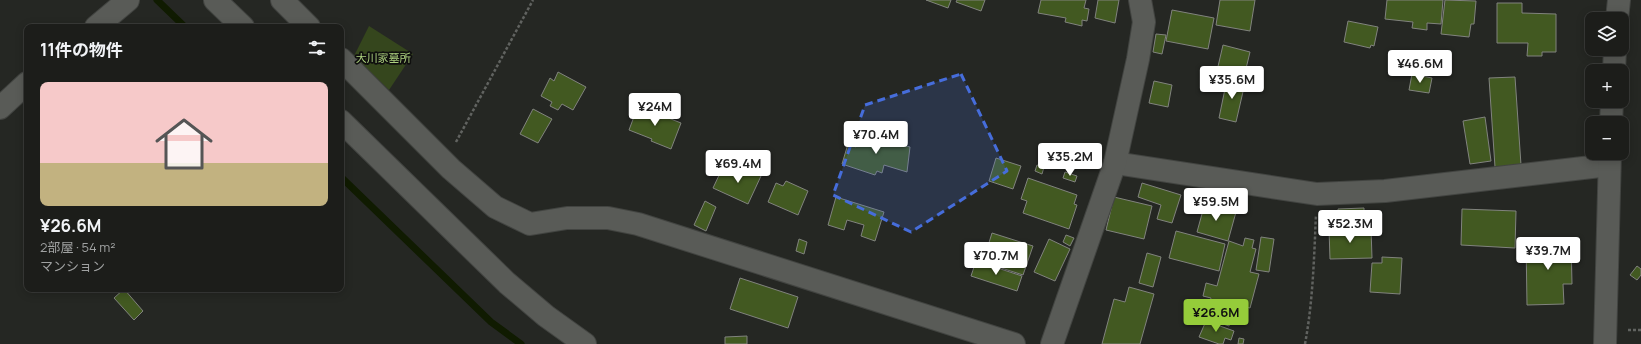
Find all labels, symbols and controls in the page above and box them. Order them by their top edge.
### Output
map controls [1585,12,1629,160]
button: layers [1585,12,1629,56]
icon: filters [306,37,328,59]
text: 11件の物件 [40,38,123,61]
park label: 大川家墓所 [356,50,411,65]
pin: ¥46.6M [1387,50,1453,84]
text: ¥46.6M [1397,54,1443,72]
button: + [1585,64,1629,108]
pin: ¥35.6M [1199,66,1265,100]
text: ¥35.6M [1209,70,1255,88]
pin: ¥24M [631,93,679,127]
text: ¥24M [638,97,672,115]
icon: home [148,108,220,180]
button: − [1585,116,1629,160]
pin: ¥70.4M [843,121,909,155]
text: ¥70.4M [853,125,899,143]
pin: ¥35.2M [1037,143,1103,177]
text: ¥35.2M [1047,147,1093,165]
pin: ¥69.4M [705,150,771,184]
text: ¥69.4M [715,154,761,172]
pin: ¥59.5M [1183,188,1249,222]
text: ¥59.5M [1193,192,1239,210]
pin: ¥52.3M [1317,210,1383,244]
text: ¥26.6M [40,214,101,237]
text: ¥52.3M [1327,214,1373,232]
pin: ¥39.7M [1515,237,1581,271]
text: 2部屋 · 54 m² [40,238,116,256]
text: ¥39.7M [1525,241,1571,259]
pin: ¥70.7M [963,242,1029,276]
text: ¥70.7M [973,246,1019,264]
text: マンション [40,257,105,275]
pin: ¥26.6M [1183,299,1249,333]
text: ¥26.6M [1193,303,1239,321]

